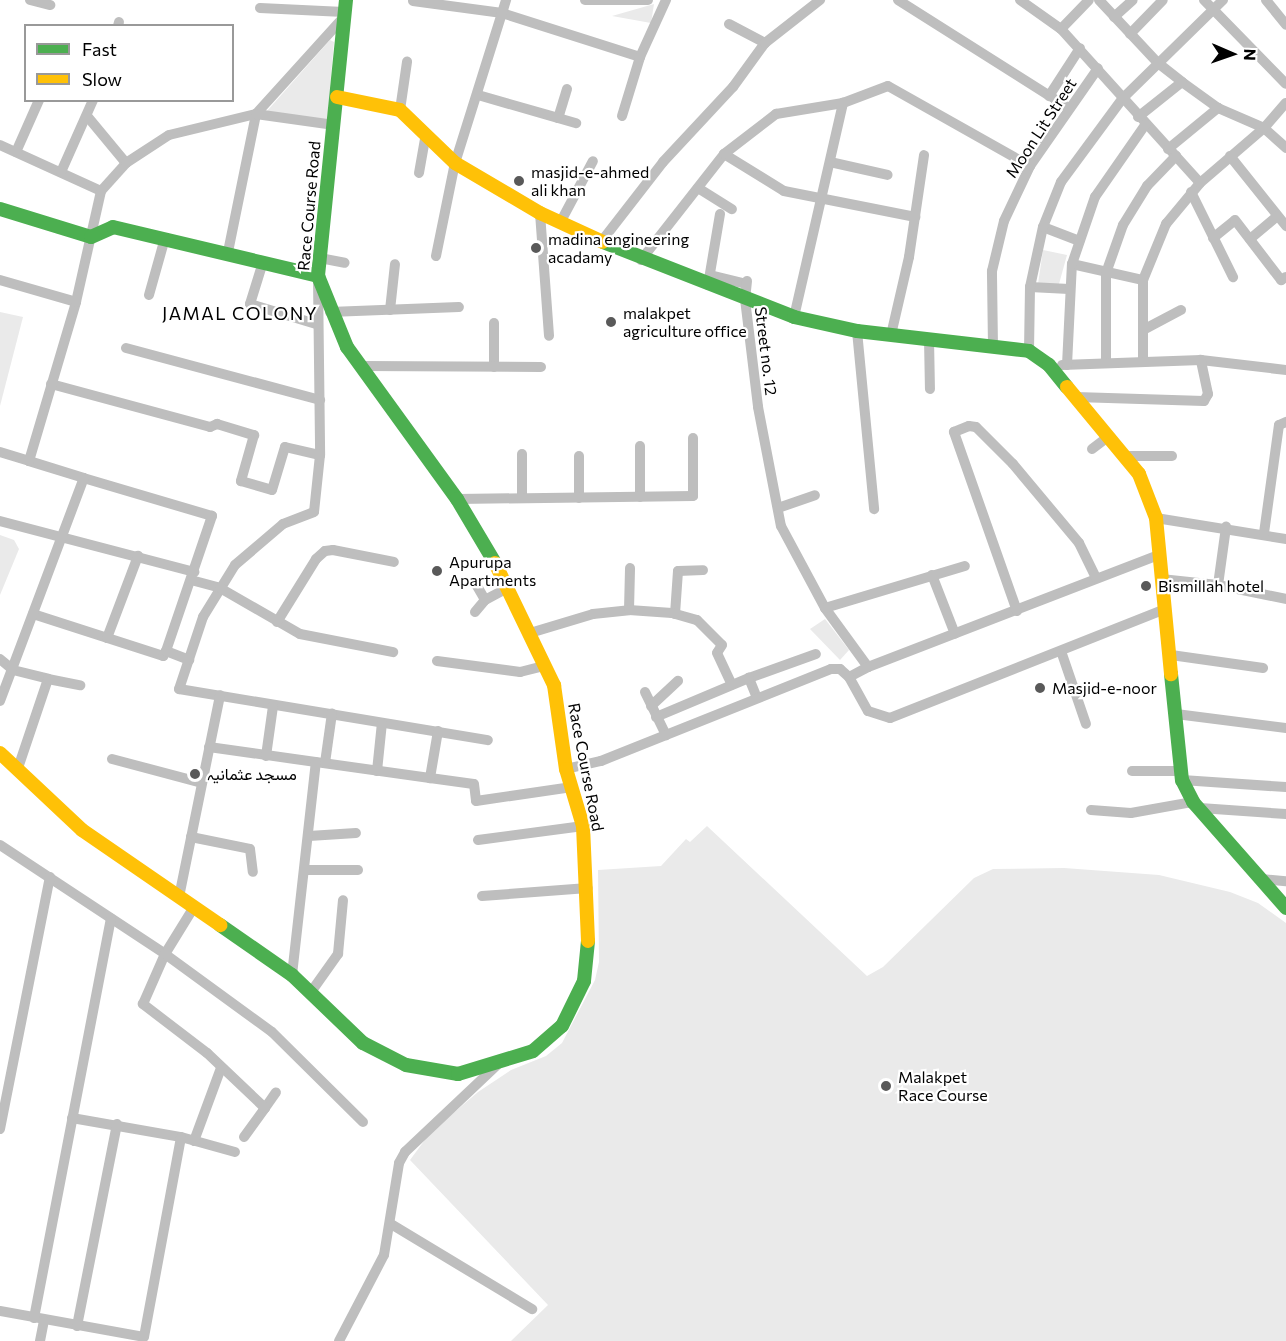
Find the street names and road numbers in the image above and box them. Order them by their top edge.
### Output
street label: Moon Lit Street [1002,75,1080,181]
street label: Race Course Road [294,140,324,272]
street label: Street no. 12 [751,306,781,396]
street label: Race Course Road [564,701,608,833]

